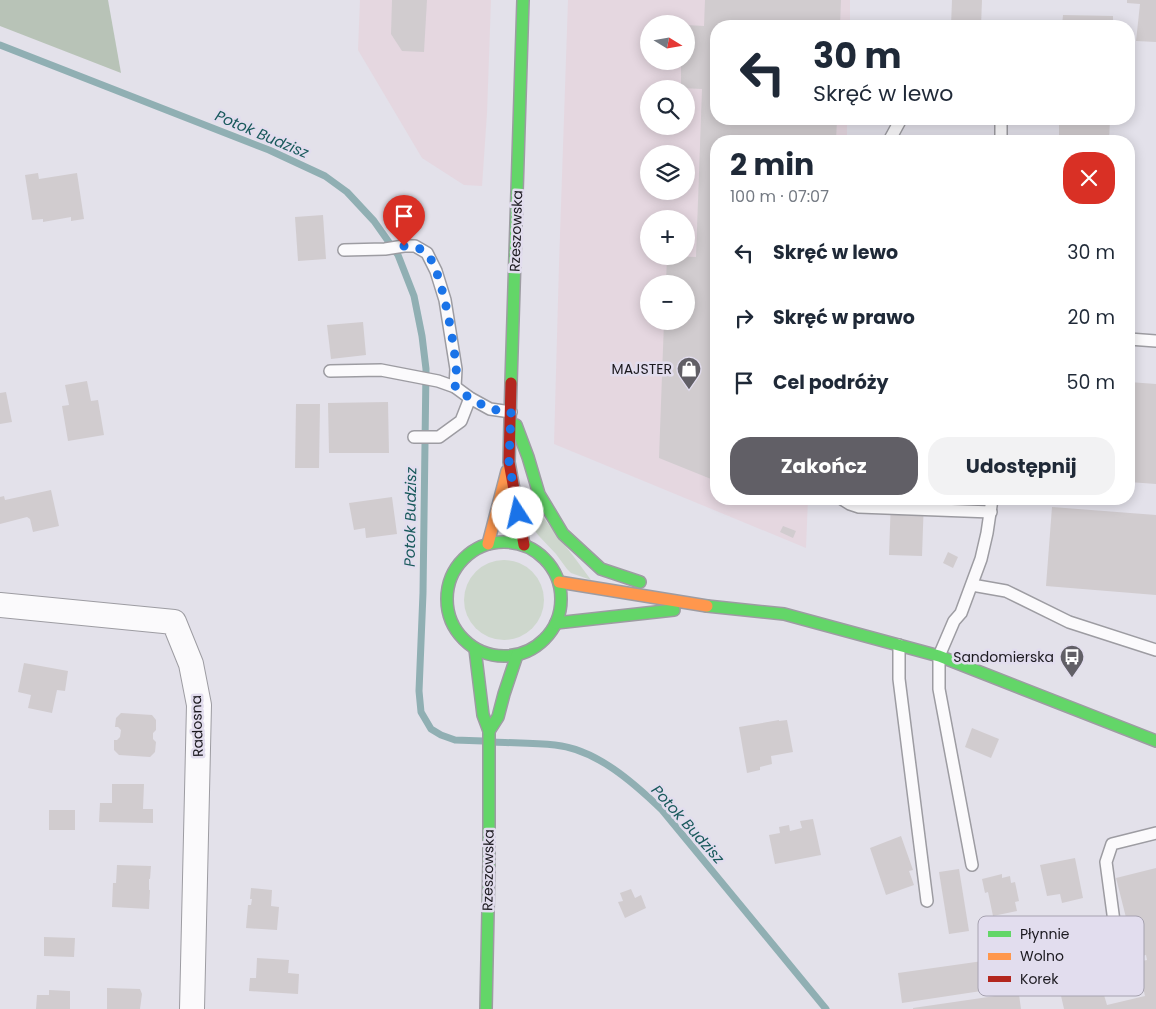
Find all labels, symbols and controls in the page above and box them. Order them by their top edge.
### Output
north arrow [640,15,695,70]
map controls [640,15,695,330]
text: 30 m [813,31,901,80]
icon: left [730,40,795,105]
text: Skręć w lewo [813,78,953,109]
button: search [640,80,695,135]
water label: Potok Budzisz [212,105,312,163]
text: 2 min [730,143,814,186]
button: layers [640,145,695,200]
button: close [1063,152,1115,204]
text: 100 m · 07:07 [730,185,829,208]
street label: Rzeszowska [505,190,527,272]
pin [383,195,425,246]
icon: arrive [390,202,418,230]
button: + [640,210,695,265]
icon: left [730,239,758,267]
text: Skręć w lewo [773,239,898,266]
text: 30 m [1067,239,1115,266]
button: − [640,275,695,330]
icon: right [730,304,758,332]
text: Skręć w prawo [773,304,915,331]
text: 20 m [1067,304,1115,331]
shop icon: MAJSTER [676,356,702,390]
place label: MAJSTER [612,359,672,379]
icon: arrive [730,369,758,397]
text: Cel podróży [773,369,888,396]
text: 50 m [1066,369,1115,396]
button: Zakończ [730,437,918,495]
button: Udostępnij [928,437,1115,495]
water label: Potok Budzisz [399,467,421,567]
position arrow [491,486,543,538]
bus stop icon: Sandomierska [1059,644,1085,678]
place label: Sandomierska [953,647,1054,667]
street label: Radosna [186,695,208,757]
water label: Potok Budzisz [647,780,729,868]
street label: Rzeszowska [477,829,499,911]
legend [978,916,1144,996]
text: Płynnie [1020,924,1070,944]
text: Wolno [1020,946,1064,966]
text: Korek [1020,969,1059,989]

